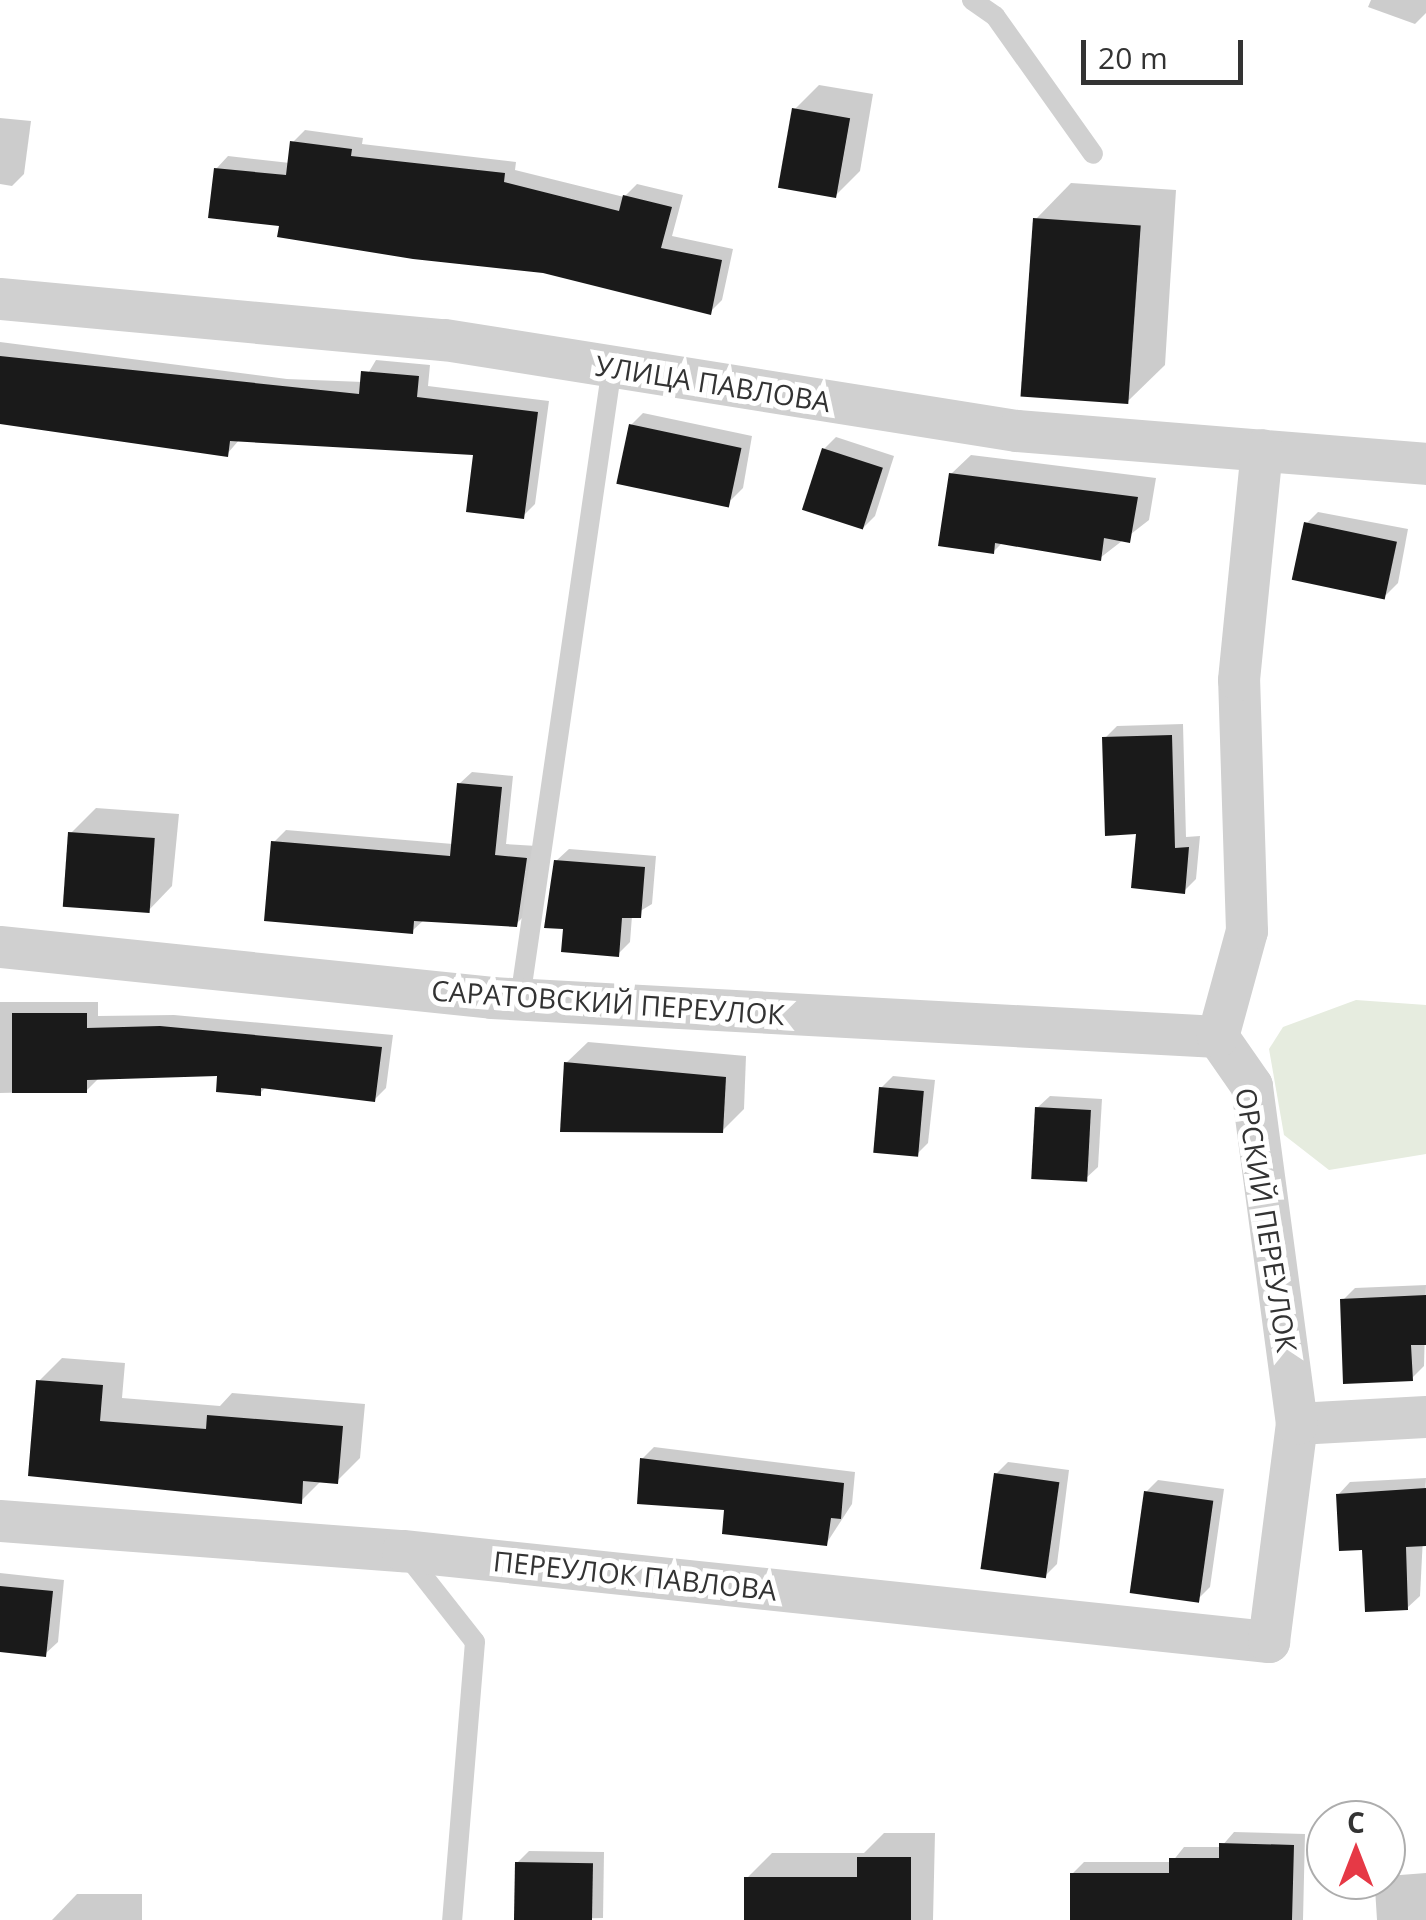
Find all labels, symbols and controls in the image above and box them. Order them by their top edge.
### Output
scale bar [1086,20,1248,82]
text: 20 m [1098,37,1168,78]
street label: УЛИЦА ПАВЛОВА [593,348,833,418]
street label: САРАТОВСКИЙ ПЕРЕУЛОК [430,973,786,1031]
street label: ОРСКИЙ ПЕРЕУЛОК [1229,1085,1305,1355]
street label: ПЕРЕУЛОК ПАВЛОВА [492,1543,778,1607]
north arrow [1306,1800,1406,1900]
text: С [1347,1803,1365,1841]

